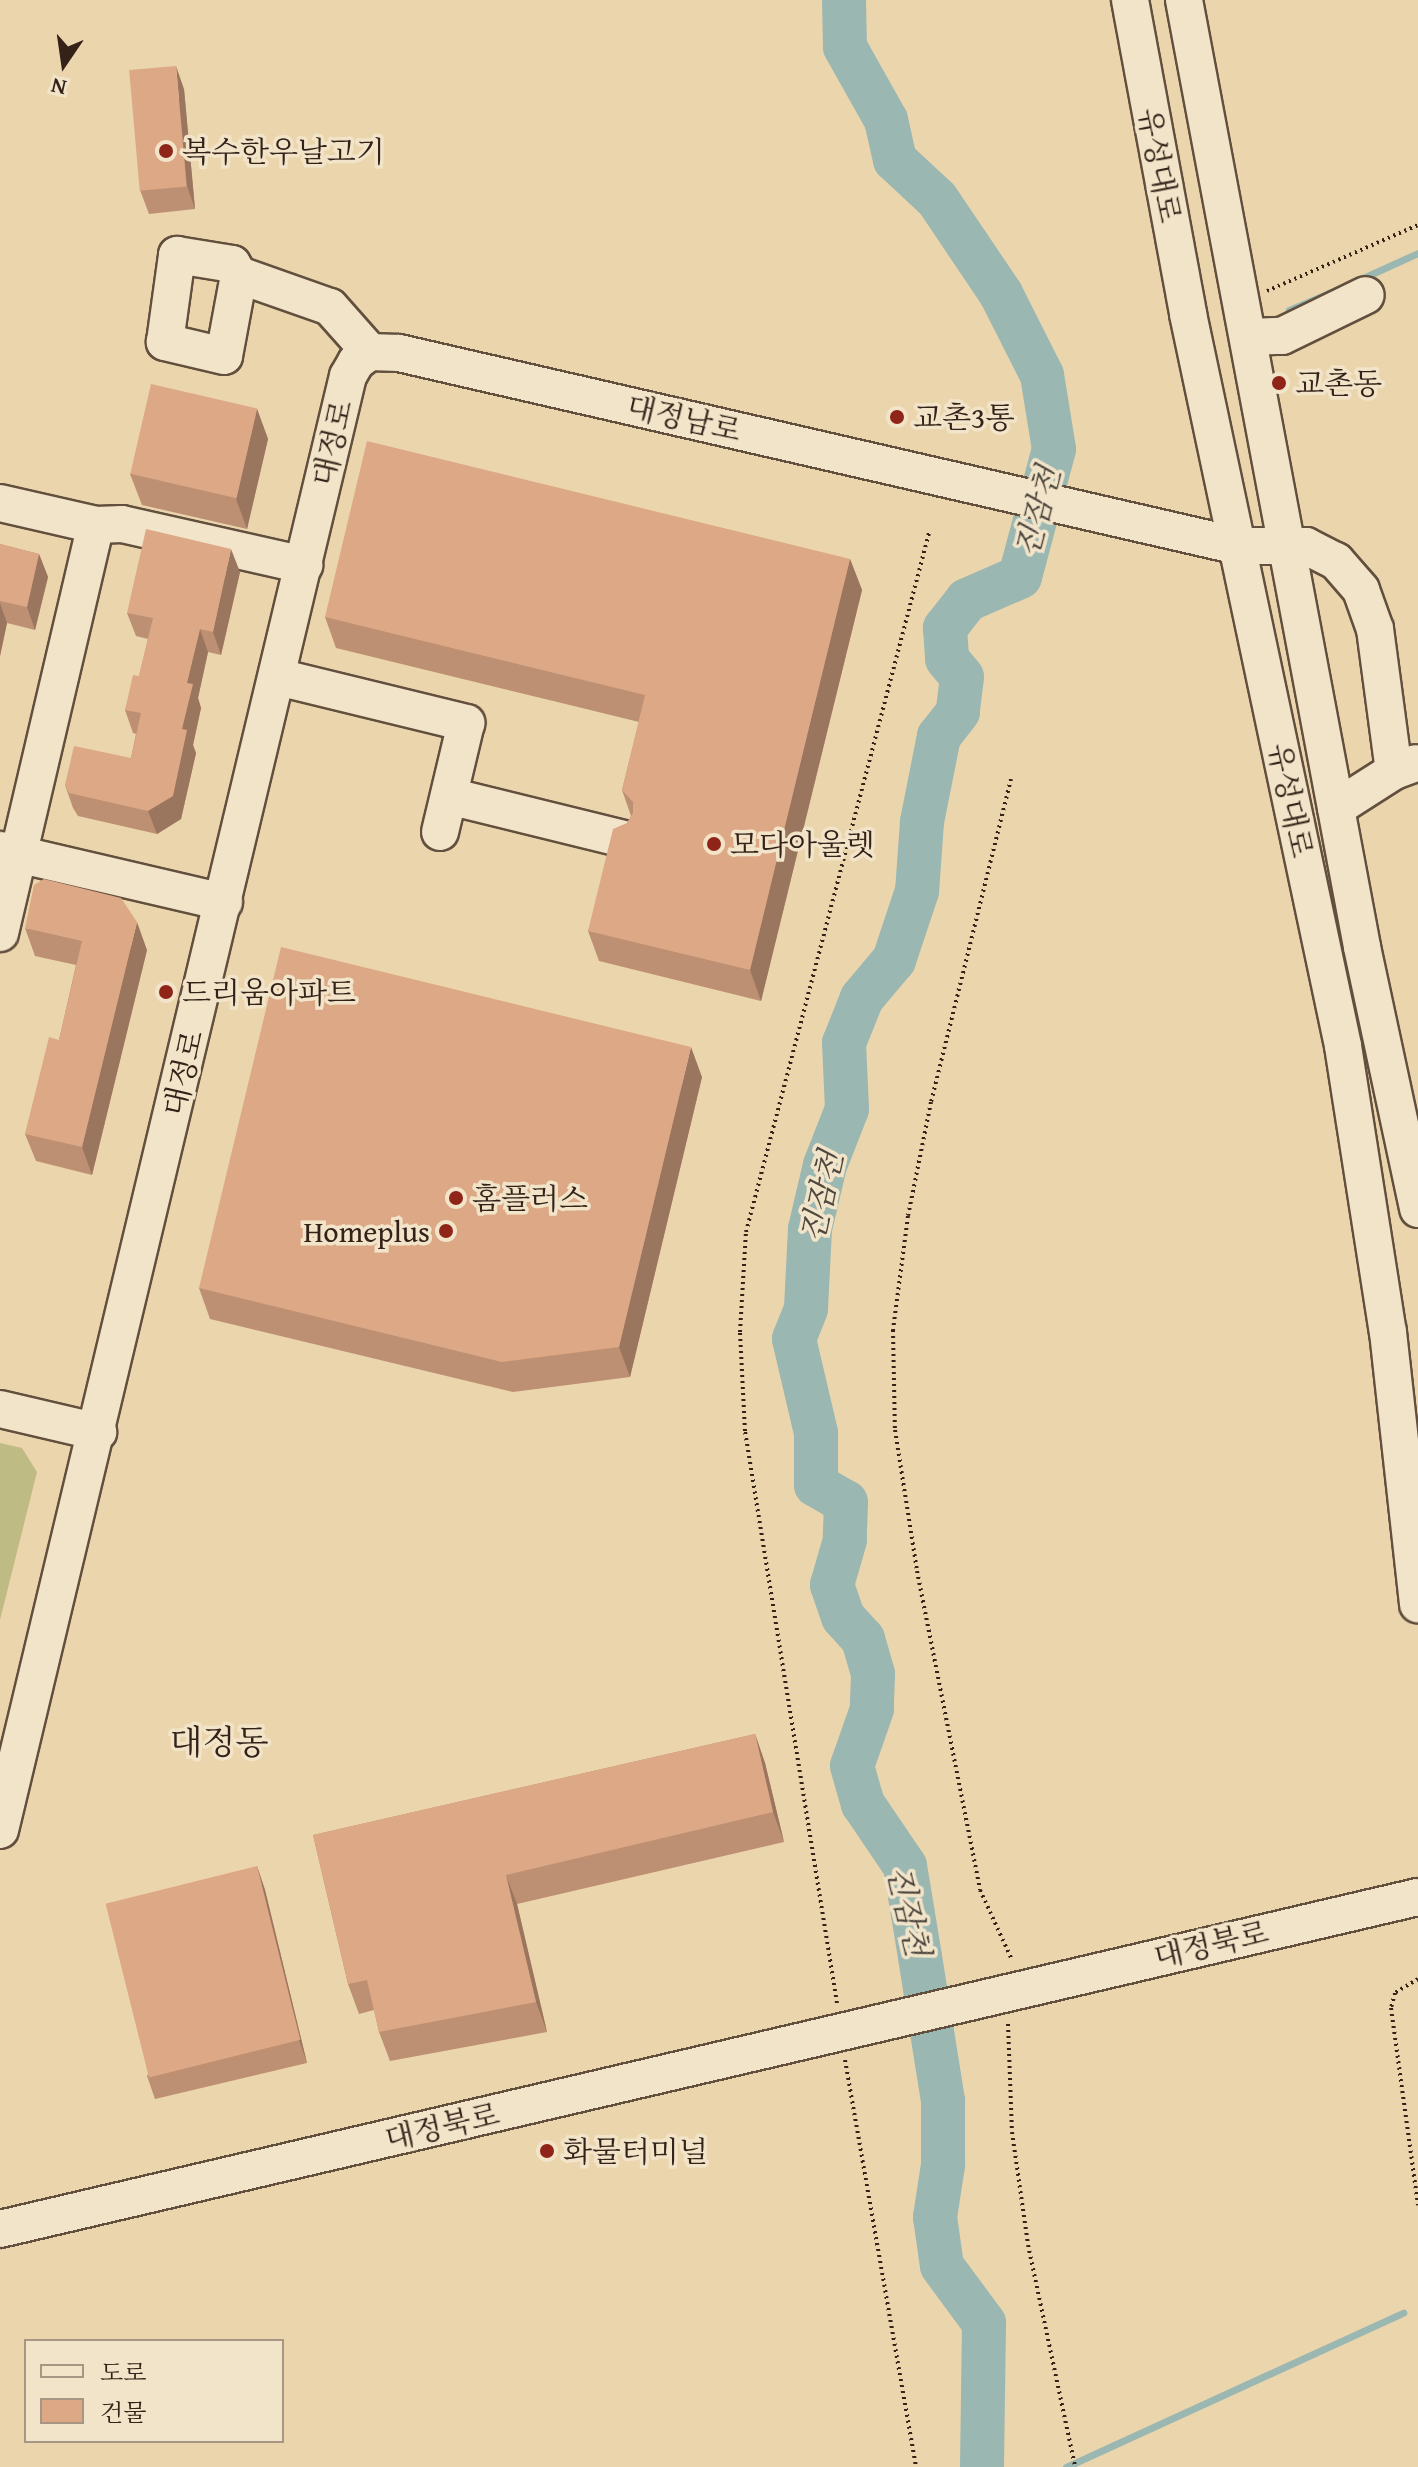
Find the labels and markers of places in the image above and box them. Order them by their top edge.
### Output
place label: 복수한우날고기 [182,133,385,169]
marker: 복수한우날고기 [157,142,175,160]
place label: 교촌동 [1295,365,1382,401]
marker: 교촌동 [1270,374,1288,392]
place label: 교촌3통 [913,399,1014,435]
marker: 교촌3통 [888,408,906,426]
place label: 모다아울렛 [730,826,875,862]
marker: 모다아울렛 [705,835,723,853]
place label: 드리움아파트 [182,974,356,1010]
marker: 드리움아파트 [157,983,175,1001]
place label: 홈플러스 [472,1180,588,1216]
marker: 홈플러스 [447,1189,465,1207]
place label: Homeplus [303,1213,430,1249]
marker: Homeplus [437,1222,455,1240]
place label: 화물터미널 [563,2133,708,2169]
marker: 화물터미널 [538,2142,556,2160]

